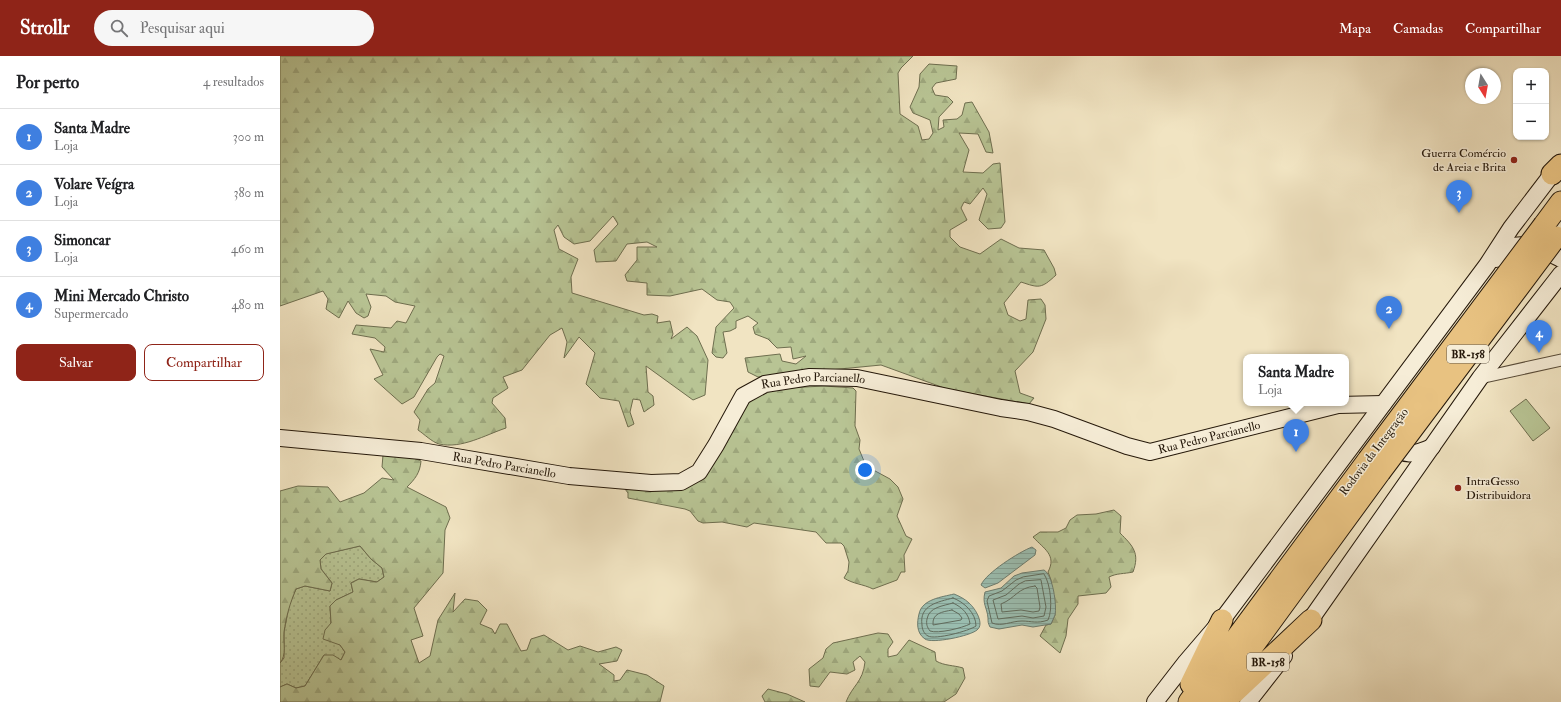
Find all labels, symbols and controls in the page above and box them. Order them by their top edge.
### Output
search box [94,10,374,46]
text: Strollr [20,16,70,40]
icon: search [108,17,130,39]
text: Pesquisar aqui [140,19,225,38]
text: Mapa [1339,20,1371,37]
text: Camadas [1393,20,1443,37]
text: Compartilhar [1465,20,1541,37]
north arrow [1465,68,1501,104]
map controls [1513,68,1549,140]
button: + [1513,68,1549,104]
text: Por perto [16,72,79,93]
text: 4 resultados [203,74,264,90]
button: − [1513,104,1549,140]
text: Santa Madre [54,119,130,138]
text: 1 [27,129,31,145]
text: 300 m [233,129,264,145]
text: Loja [54,138,78,154]
place label: Guerra Comércio de Areia e Brita [1421,146,1507,175]
marker: Guerra Comércio de Areia e Brita [1509,155,1519,165]
text: Volare Veígra [54,175,134,194]
pin: 3 [1446,180,1472,213]
text: 2 [26,185,32,201]
text: 380 m [233,185,264,201]
text: Loja [54,194,78,210]
text: Simoncar [54,231,111,250]
text: 3 [27,241,32,257]
text: 460 m [231,241,264,257]
text: Loja [54,250,78,266]
text: Mini Mercado Christo [54,287,189,306]
pin: 2 [1376,296,1402,329]
text: 4 [25,297,33,313]
text: 480 m [231,297,264,313]
text: Supermercado [54,306,128,322]
pin: 4 [1526,320,1552,353]
button: Salvar [16,344,136,381]
button: Compartilhar [144,344,264,381]
road number: BR-158 [1447,345,1489,363]
popup [1243,354,1349,406]
text: Santa Madre [1258,363,1334,382]
street label: Rua Pedro Parcianello [760,369,867,392]
text: Loja [1258,382,1282,398]
street label: Rodovia da Integração [1336,405,1412,499]
street label: Rua Pedro Parcianello [1157,417,1262,457]
pin: 1 [1283,419,1309,452]
street label: Rua Pedro Parcianello [451,449,557,481]
your location [855,460,875,480]
place label: IntraGesso Distribuidora [1466,474,1532,503]
marker: IntraGesso Distribuidora [1453,483,1463,493]
road number: BR-158 [1247,653,1289,671]

